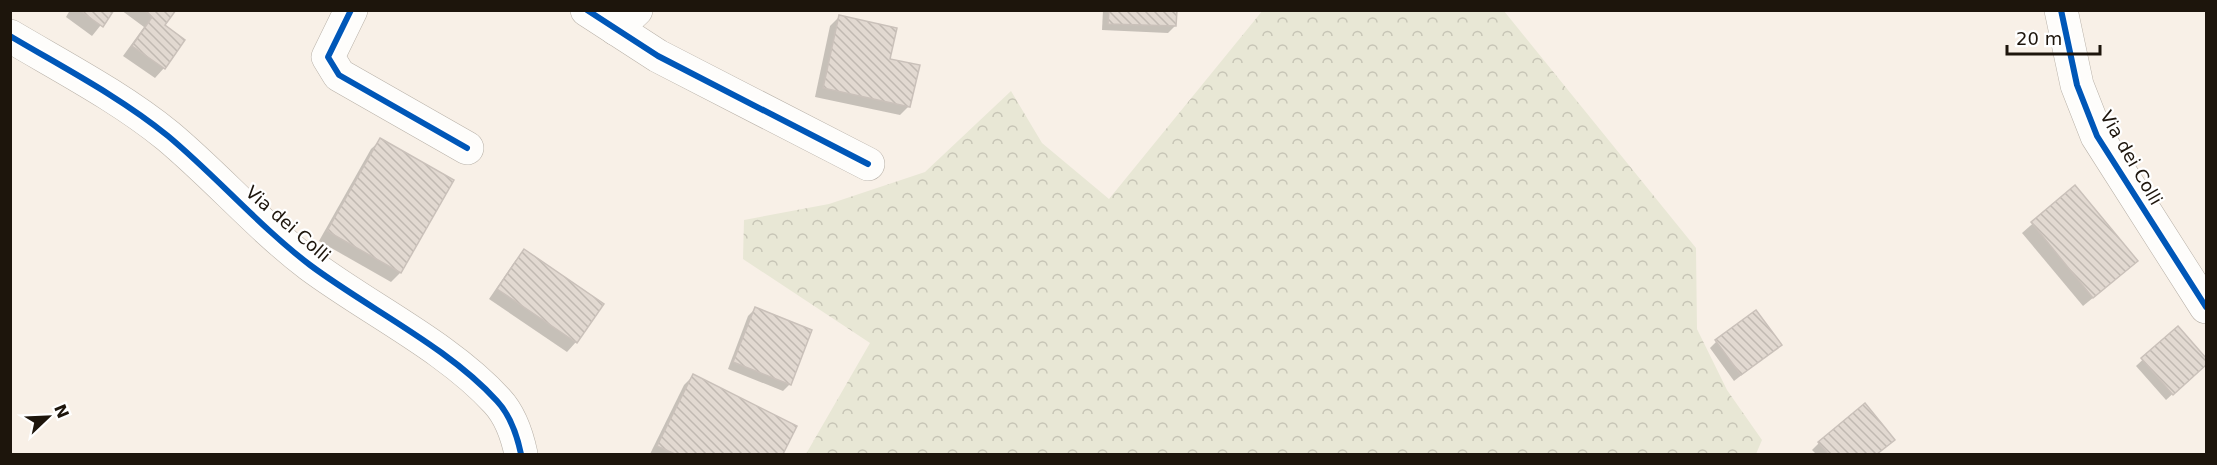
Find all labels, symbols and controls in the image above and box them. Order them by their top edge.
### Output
scale bar [2007,18,2100,56]
text: 20 m [2016,28,2062,49]
street label: Via dei Colli [2096,107,2167,209]
street label: Via dei Colli [242,181,335,266]
north arrow [18,387,78,447]
text: N [50,401,73,421]

